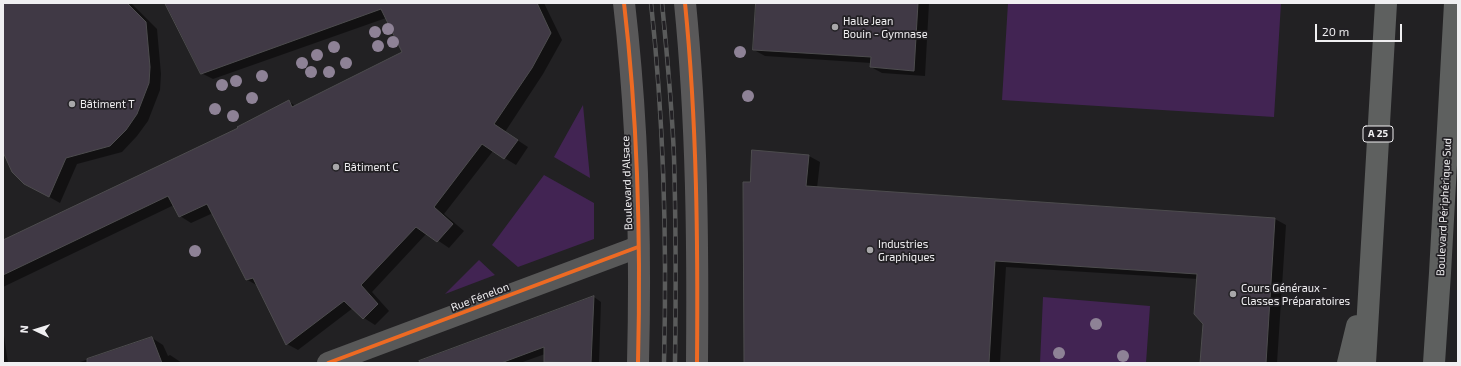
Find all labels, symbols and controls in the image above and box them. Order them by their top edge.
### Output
place label: Halle Jean Bouin - Gymnase [843,14,928,40]
scale bar [1317,16,1404,42]
marker: Halle Jean Bouin - Gymnase [830,22,840,32]
text: 20 m [1322,24,1349,38]
place label: Bâtiment T [80,97,135,111]
marker: Bâtiment T [67,99,77,109]
road number: A 25 [1363,126,1393,142]
street label: Boulevard d'Alsace [619,136,635,230]
street label: Boulevard Périphérique Sud [1434,138,1454,276]
place label: Bâtiment C [344,160,399,174]
marker: Bâtiment C [331,162,341,172]
place label: Industries Graphiques [878,237,935,263]
marker: Industries Graphiques [865,245,875,255]
street label: Rue Fénelon [449,280,511,314]
place label: Cours Généraux - Classes Préparatoires [1241,281,1350,307]
marker: Cours Généraux - Classes Préparatoires [1228,289,1238,299]
north arrow [16,310,56,350]
text: N [17,325,30,334]

